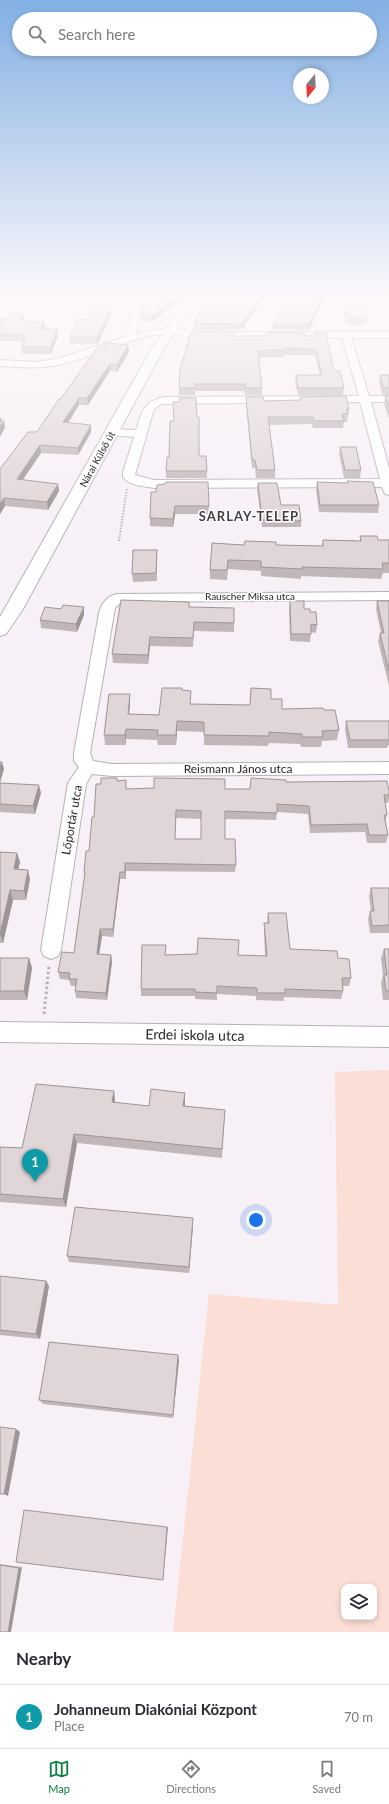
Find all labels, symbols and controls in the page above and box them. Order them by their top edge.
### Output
search box [12,12,377,56]
icon: search [26,23,48,45]
text: Search here [58,25,135,43]
north arrow [293,68,329,104]
street label: Nárai Külső út [77,429,117,489]
district label: SARLAY-TELEP [199,508,299,524]
street label: Rauscher Miksa utca [205,590,295,602]
street label: Reismann János utca [184,761,292,776]
street label: Lőportár utca [58,784,85,856]
street label: Erdei iskola utca [145,1025,245,1044]
pin: 1 [22,1149,48,1182]
your location [246,1210,266,1230]
map controls [341,1584,377,1620]
button: layers [341,1584,377,1620]
text: Nearby [16,1648,71,1669]
text: Johanneum Diakóniai Központ [54,1700,257,1718]
text: 1 [25,1709,33,1725]
text: 70 m [344,1709,373,1725]
text: Place [54,1718,84,1734]
tab: Map [48,1758,70,1795]
tab: Directions [166,1758,216,1795]
tab: Saved [312,1758,341,1795]

